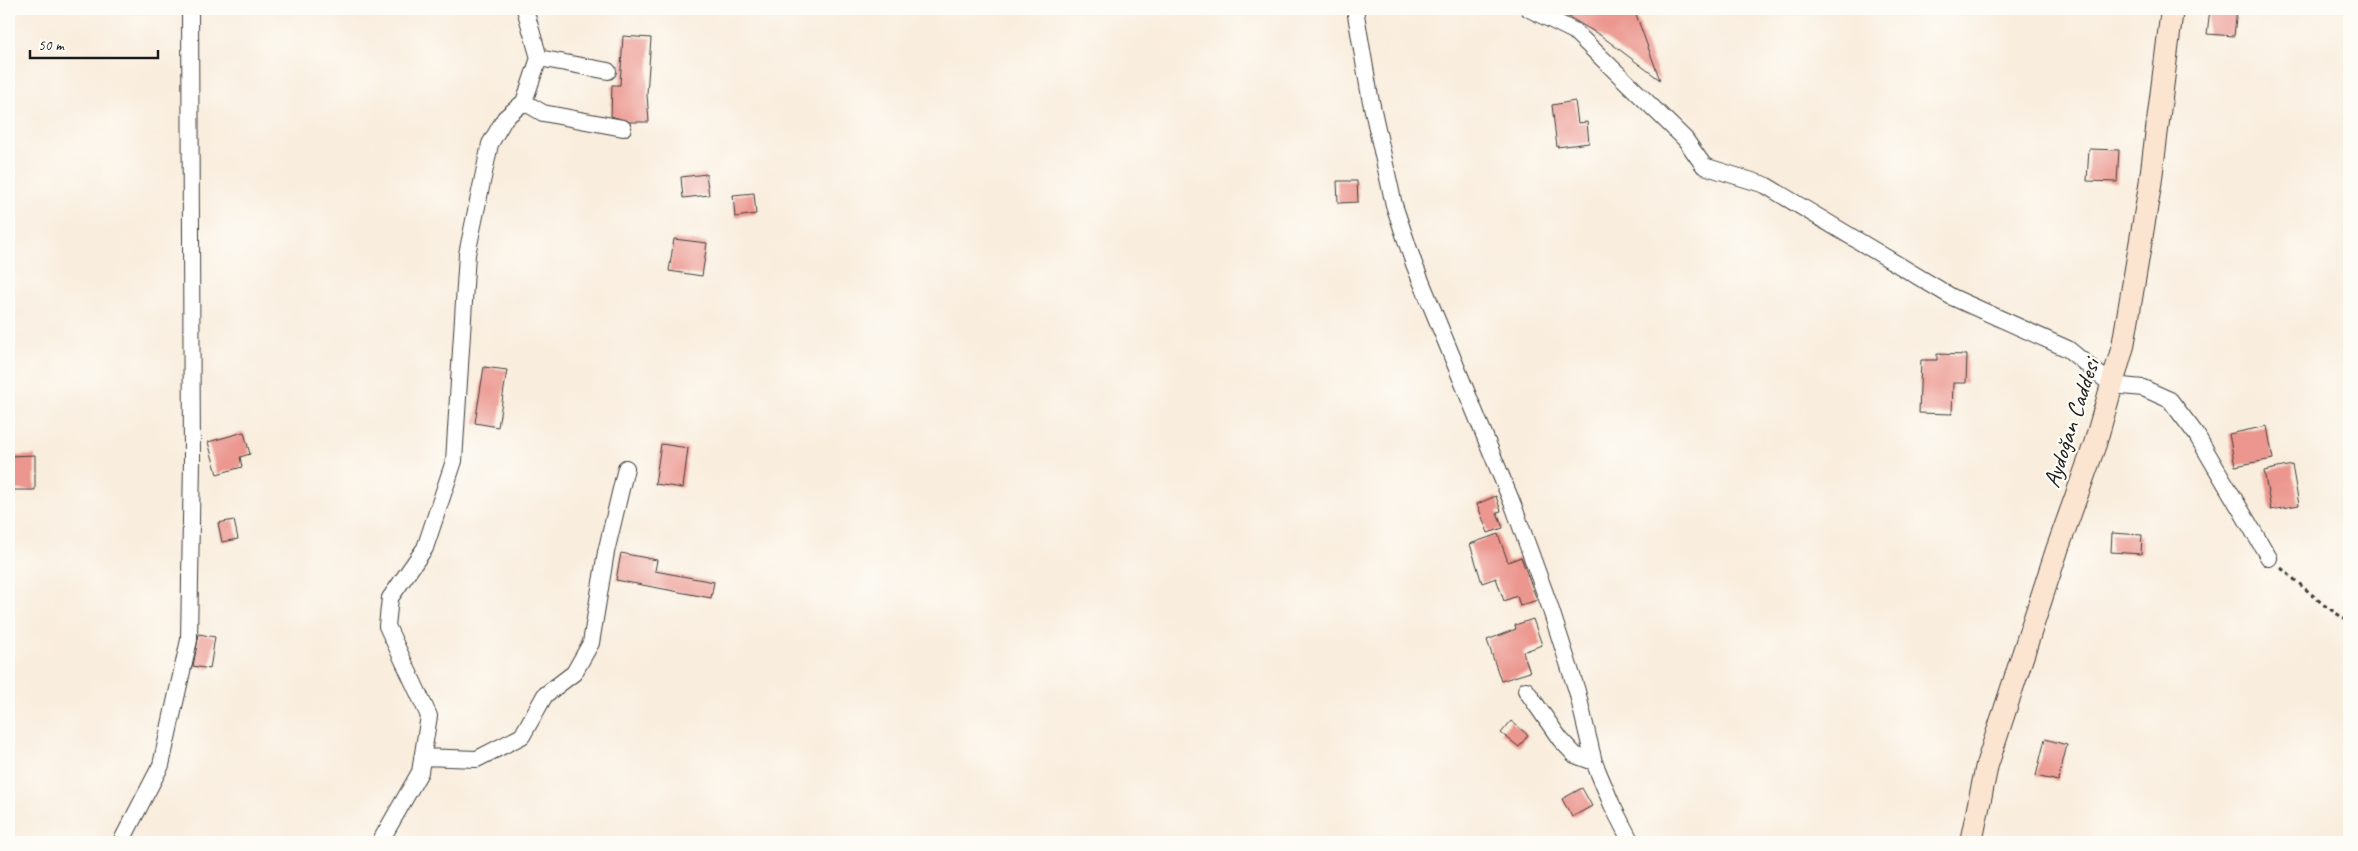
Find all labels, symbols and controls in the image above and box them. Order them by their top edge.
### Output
scale bar [30,28,158,60]
text: 50 m [38,36,65,55]
street label: Aydoğan Caddesi [2036,352,2107,491]

